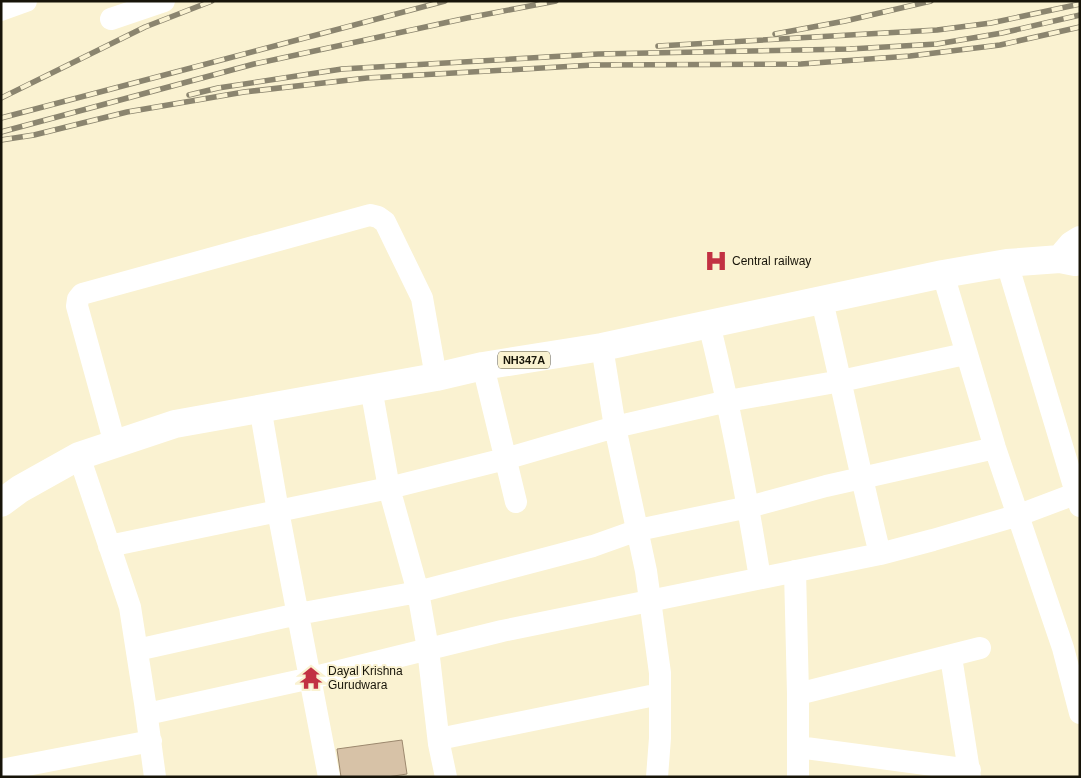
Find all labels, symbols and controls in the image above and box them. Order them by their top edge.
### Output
hospital icon: Central railway [703,248,729,274]
place label: Central railway [732,254,811,268]
road number: NH347A [498,352,550,368]
place label: Dayal Krishna Gurudwara [328,664,403,692]
temple icon: Dayal Krishna Gurudwara [298,665,324,691]

